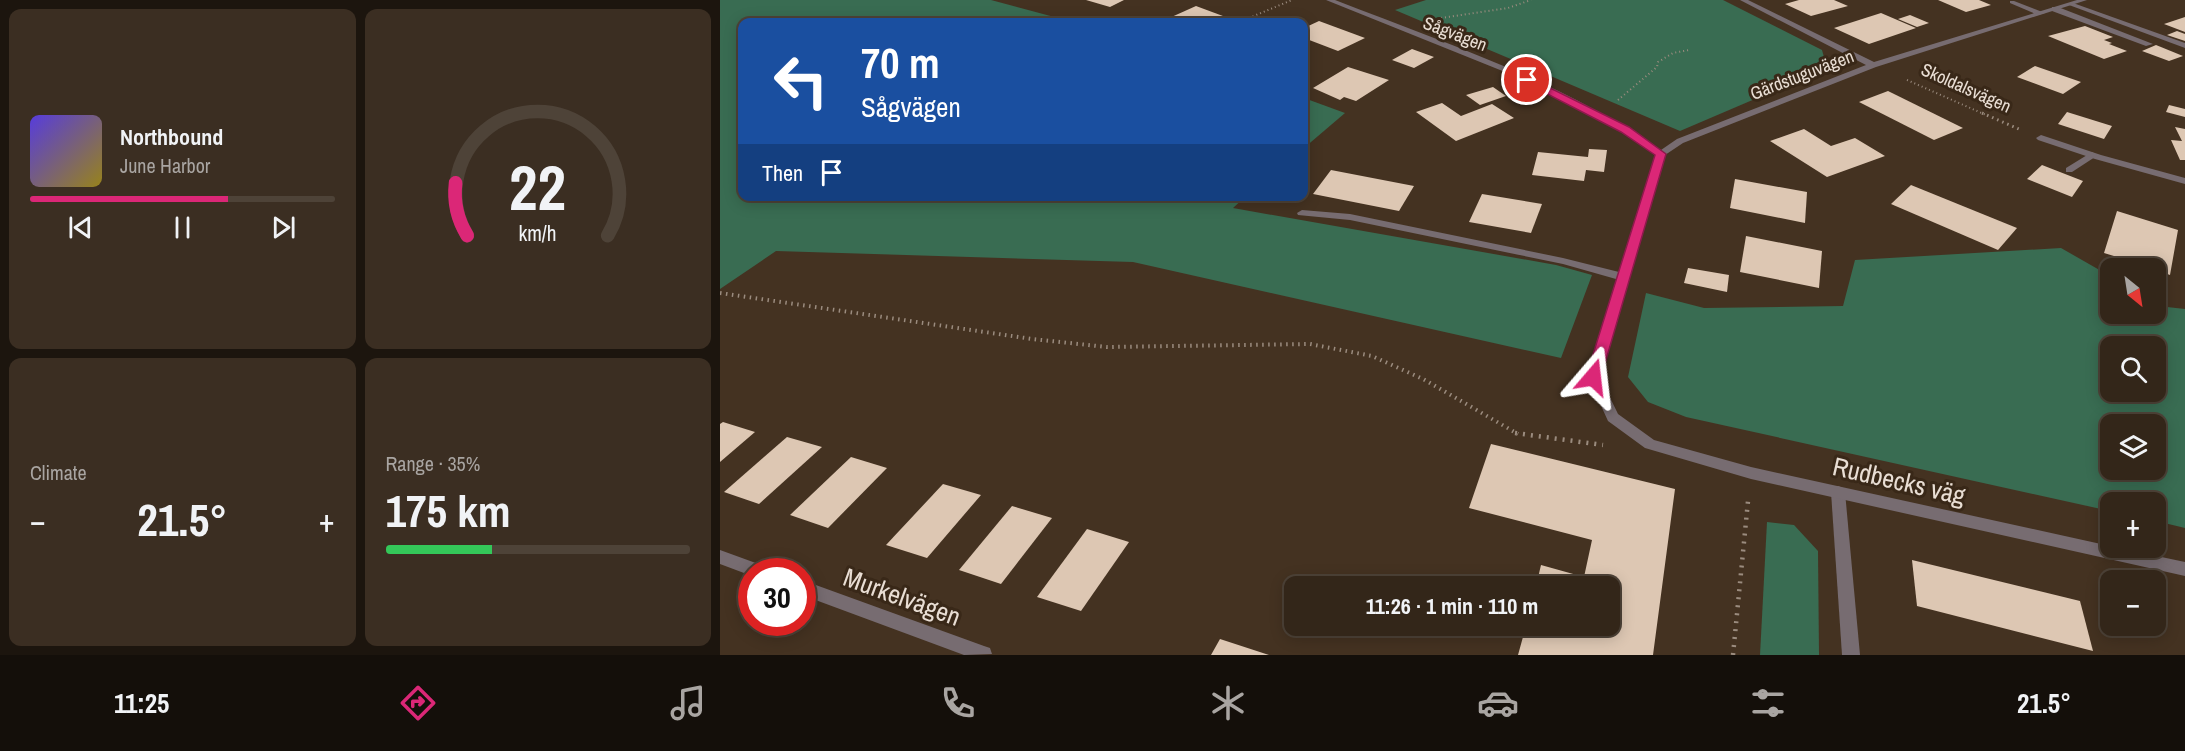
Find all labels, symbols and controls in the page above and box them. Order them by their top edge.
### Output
street label: Sågvägen [1420,10,1491,57]
text: 70 m [861,35,940,91]
icon: left [762,42,840,120]
street label: Gärdstuguvägen [1746,43,1857,106]
pin [1501,54,1552,105]
street label: Skoldalsvägen [1917,57,2015,118]
icon: arrive [1510,63,1543,96]
text: Sågvägen [861,89,961,125]
text: Northbound [120,122,223,152]
text: 22 [509,145,566,229]
text: June Harbor [120,152,210,179]
icon: arrive [815,156,848,189]
text: Then [762,158,803,188]
icon: previous [64,211,97,244]
icon: pause [166,211,199,244]
icon: next [267,211,300,244]
text: km/h [519,220,557,249]
north arrow [2100,258,2166,324]
map controls [2100,258,2166,636]
button: search [2100,336,2166,402]
position arrow [1561,345,1625,409]
button: layers [2100,414,2166,480]
street label: Rudbecks väg [1829,448,1969,513]
text: Range · 35% [386,450,480,477]
text: Climate [30,459,87,486]
text: 175 km [386,480,511,541]
text: 21.5° [137,489,227,550]
button: + [2100,492,2166,558]
text: − [30,498,46,542]
text: + [319,498,334,542]
speed limit sign: 30 [738,558,816,636]
street label: Murkelvägen [839,559,965,634]
button: − [2100,570,2166,636]
text: 11:26 · 1 min · 110 m [1366,591,1538,621]
icon: directions [397,682,439,724]
icon: music [667,682,709,724]
icon: phone [937,682,979,724]
icon: climate [1207,682,1249,724]
icon: car [1477,682,1519,724]
icon: filters [1747,682,1789,724]
text: 11:25 [114,685,169,721]
text: 21.5° [2017,685,2071,721]

